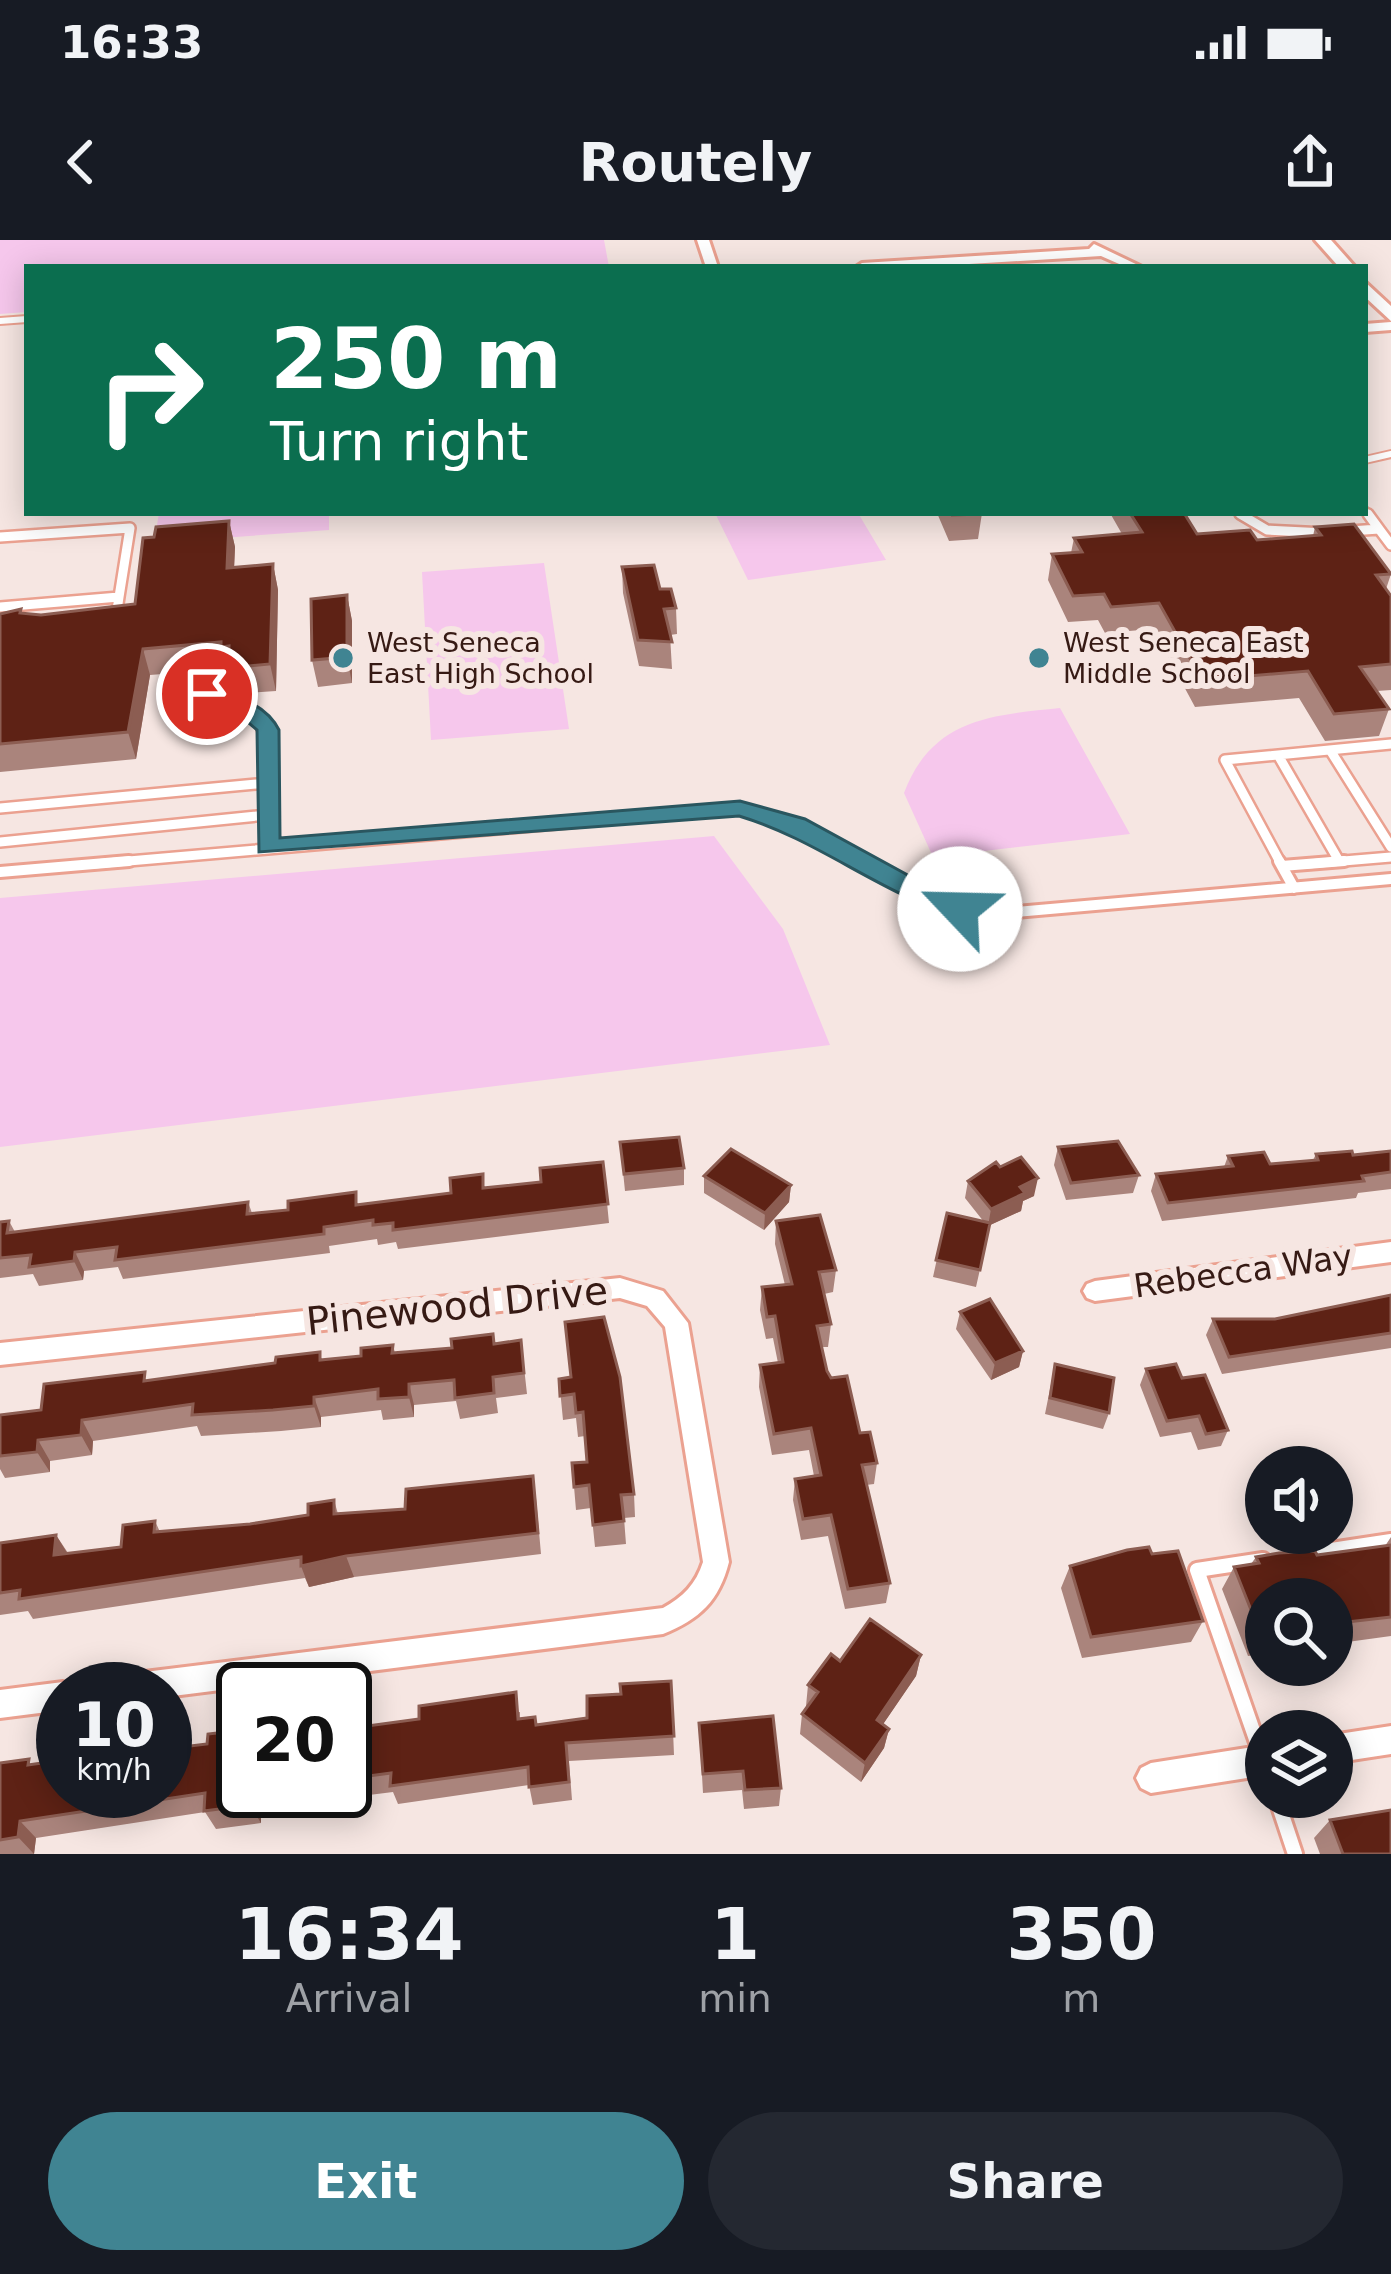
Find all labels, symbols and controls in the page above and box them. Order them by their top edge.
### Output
text: 16:33 [60,16,203,69]
icon: back [48,129,114,195]
icon: share [1277,129,1343,195]
text: Routely [579,131,812,194]
text: 250 m [270,310,562,408]
icon: right [72,312,228,468]
text: Turn right [270,410,529,473]
place label: West Seneca East High School [367,627,594,689]
place label: West Seneca East Middle School [1063,627,1304,689]
pin [156,643,258,745]
marker: West Seneca East High School [330,645,356,671]
marker: West Seneca East Middle School [1026,645,1052,671]
icon: arrive [174,661,240,727]
position arrow [897,846,1023,972]
street label: Rebecca Way [1131,1236,1355,1306]
street label: Pinewood Drive [304,1268,610,1344]
map controls [1245,1446,1353,1818]
button: sound [1245,1446,1353,1554]
button: search [1245,1578,1353,1686]
speed limit sign: 20 [216,1662,372,1818]
text: 10 [72,1690,156,1760]
button: layers [1245,1710,1353,1818]
text: km/h [76,1752,152,1787]
text: 16:34 [234,1892,464,1976]
text: 1 [710,1892,760,1976]
text: 350 [1006,1892,1156,1976]
text: Arrival [286,1976,412,2021]
text: min [698,1976,772,2021]
text: m [1062,1976,1100,2021]
button: Exit [48,2112,684,2250]
button: Share [708,2112,1343,2250]

